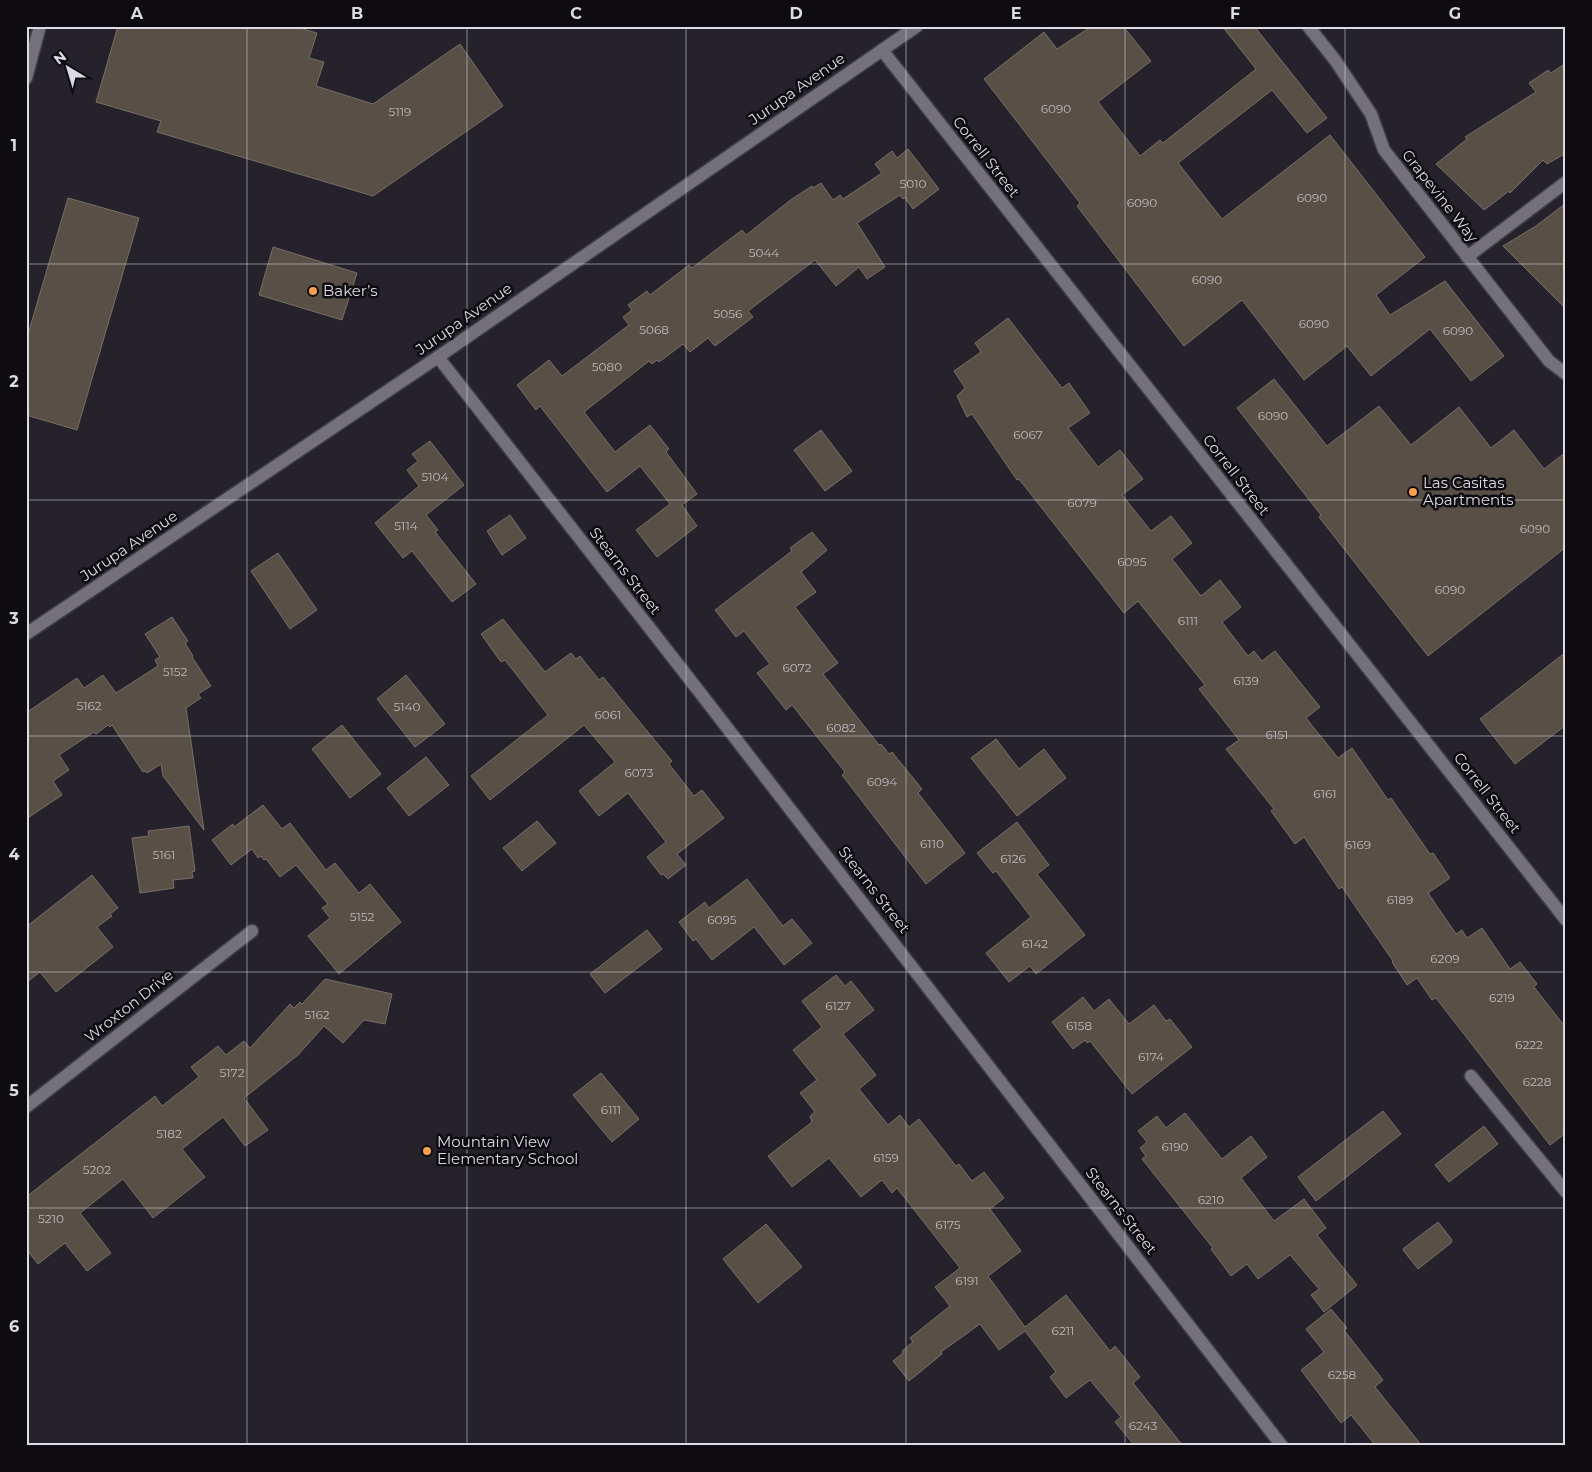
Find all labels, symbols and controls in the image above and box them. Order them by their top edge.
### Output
text: A [130,4,144,23]
text: B [351,4,363,23]
text: C [570,4,582,23]
text: D [789,4,803,23]
text: E [1011,4,1021,23]
text: F [1230,4,1240,23]
text: G [1449,4,1461,23]
north arrow [42,42,92,92]
text: N [50,47,70,68]
street label: Jurupa Avenue [744,48,849,129]
house number: 6090 [1041,101,1071,116]
house number: 5119 [389,104,411,119]
street label: Correll Street [949,112,1024,201]
text: 1 [11,136,17,155]
street label: Grapevine Way [1398,145,1483,247]
house number: 5010 [899,176,927,191]
house number: 6090 [1297,190,1327,205]
house number: 6090 [1127,195,1157,210]
house number: 5044 [749,245,779,260]
house number: 6090 [1192,272,1222,287]
street label: Jurupa Avenue [411,278,516,359]
place label: Baker’s [323,281,378,300]
marker: Baker’s [307,285,319,297]
house number: 5056 [714,306,742,321]
house number: 6090 [1299,316,1329,331]
house number: 5068 [639,322,669,337]
house number: 6090 [1443,323,1473,338]
house number: 5080 [592,359,622,374]
text: 2 [9,372,19,391]
house number: 6090 [1258,408,1288,423]
house number: 6067 [1013,427,1043,442]
street label: Correll Street [1199,430,1274,519]
house number: 5104 [421,469,449,484]
place label: Las Casitas Apartments [1423,473,1514,509]
marker: Las Casitas Apartments [1407,486,1419,498]
house number: 6079 [1067,495,1097,510]
street label: Jurupa Avenue [76,506,181,586]
house number: 5114 [394,518,418,533]
house number: 6090 [1520,521,1550,536]
street label: Stearns Street [585,523,665,618]
house number: 6095 [1117,554,1147,569]
house number: 6090 [1435,582,1465,597]
text: 3 [8,609,19,628]
house number: 6111 [1178,613,1198,628]
house number: 6072 [782,660,812,675]
house number: 5152 [163,664,188,679]
house number: 6139 [1233,673,1259,688]
house number: 5162 [76,698,102,713]
house number: 5140 [393,699,421,714]
house number: 6061 [595,707,621,722]
house number: 6082 [826,720,856,735]
house number: 6151 [1266,727,1288,742]
street label: Correll Street [1450,748,1525,837]
house number: 6073 [625,765,654,780]
house number: 6094 [867,774,897,789]
house number: 6161 [1313,786,1337,801]
house number: 6110 [920,836,944,851]
house number: 6169 [1345,837,1371,852]
street label: Stearns Street [834,842,914,937]
text: 4 [8,845,20,864]
house number: 5161 [153,847,175,862]
house number: 6126 [1000,851,1026,866]
house number: 6189 [1387,892,1413,907]
house number: 5152 [350,909,375,924]
house number: 6095 [707,912,737,927]
house number: 6142 [1022,936,1048,951]
house number: 6209 [1430,951,1460,966]
street label: Wroxton Drive [80,965,177,1046]
house number: 6219 [1489,990,1515,1005]
house number: 6127 [825,998,851,1013]
house number: 5162 [304,1007,330,1022]
house number: 6158 [1066,1018,1092,1033]
house number: 6222 [1515,1037,1543,1052]
house number: 6174 [1138,1049,1164,1064]
house number: 5172 [219,1065,245,1080]
house number: 6228 [1523,1074,1552,1089]
text: 5 [9,1081,19,1100]
house number: 6111 [601,1102,621,1117]
house number: 5182 [156,1126,182,1141]
place label: Mountain View Elementary School [437,1132,578,1168]
house number: 6190 [1162,1139,1188,1154]
marker: Mountain View Elementary School [421,1145,433,1157]
house number: 6159 [873,1150,899,1165]
house number: 5202 [83,1162,111,1177]
street label: Stearns Street [1081,1163,1161,1258]
house number: 6210 [1198,1192,1224,1207]
house number: 5210 [38,1211,64,1226]
house number: 6175 [935,1217,961,1232]
house number: 6191 [955,1273,979,1288]
text: 6 [9,1317,19,1336]
house number: 6211 [1052,1323,1074,1338]
house number: 6258 [1328,1367,1357,1382]
house number: 6243 [1129,1418,1157,1433]

